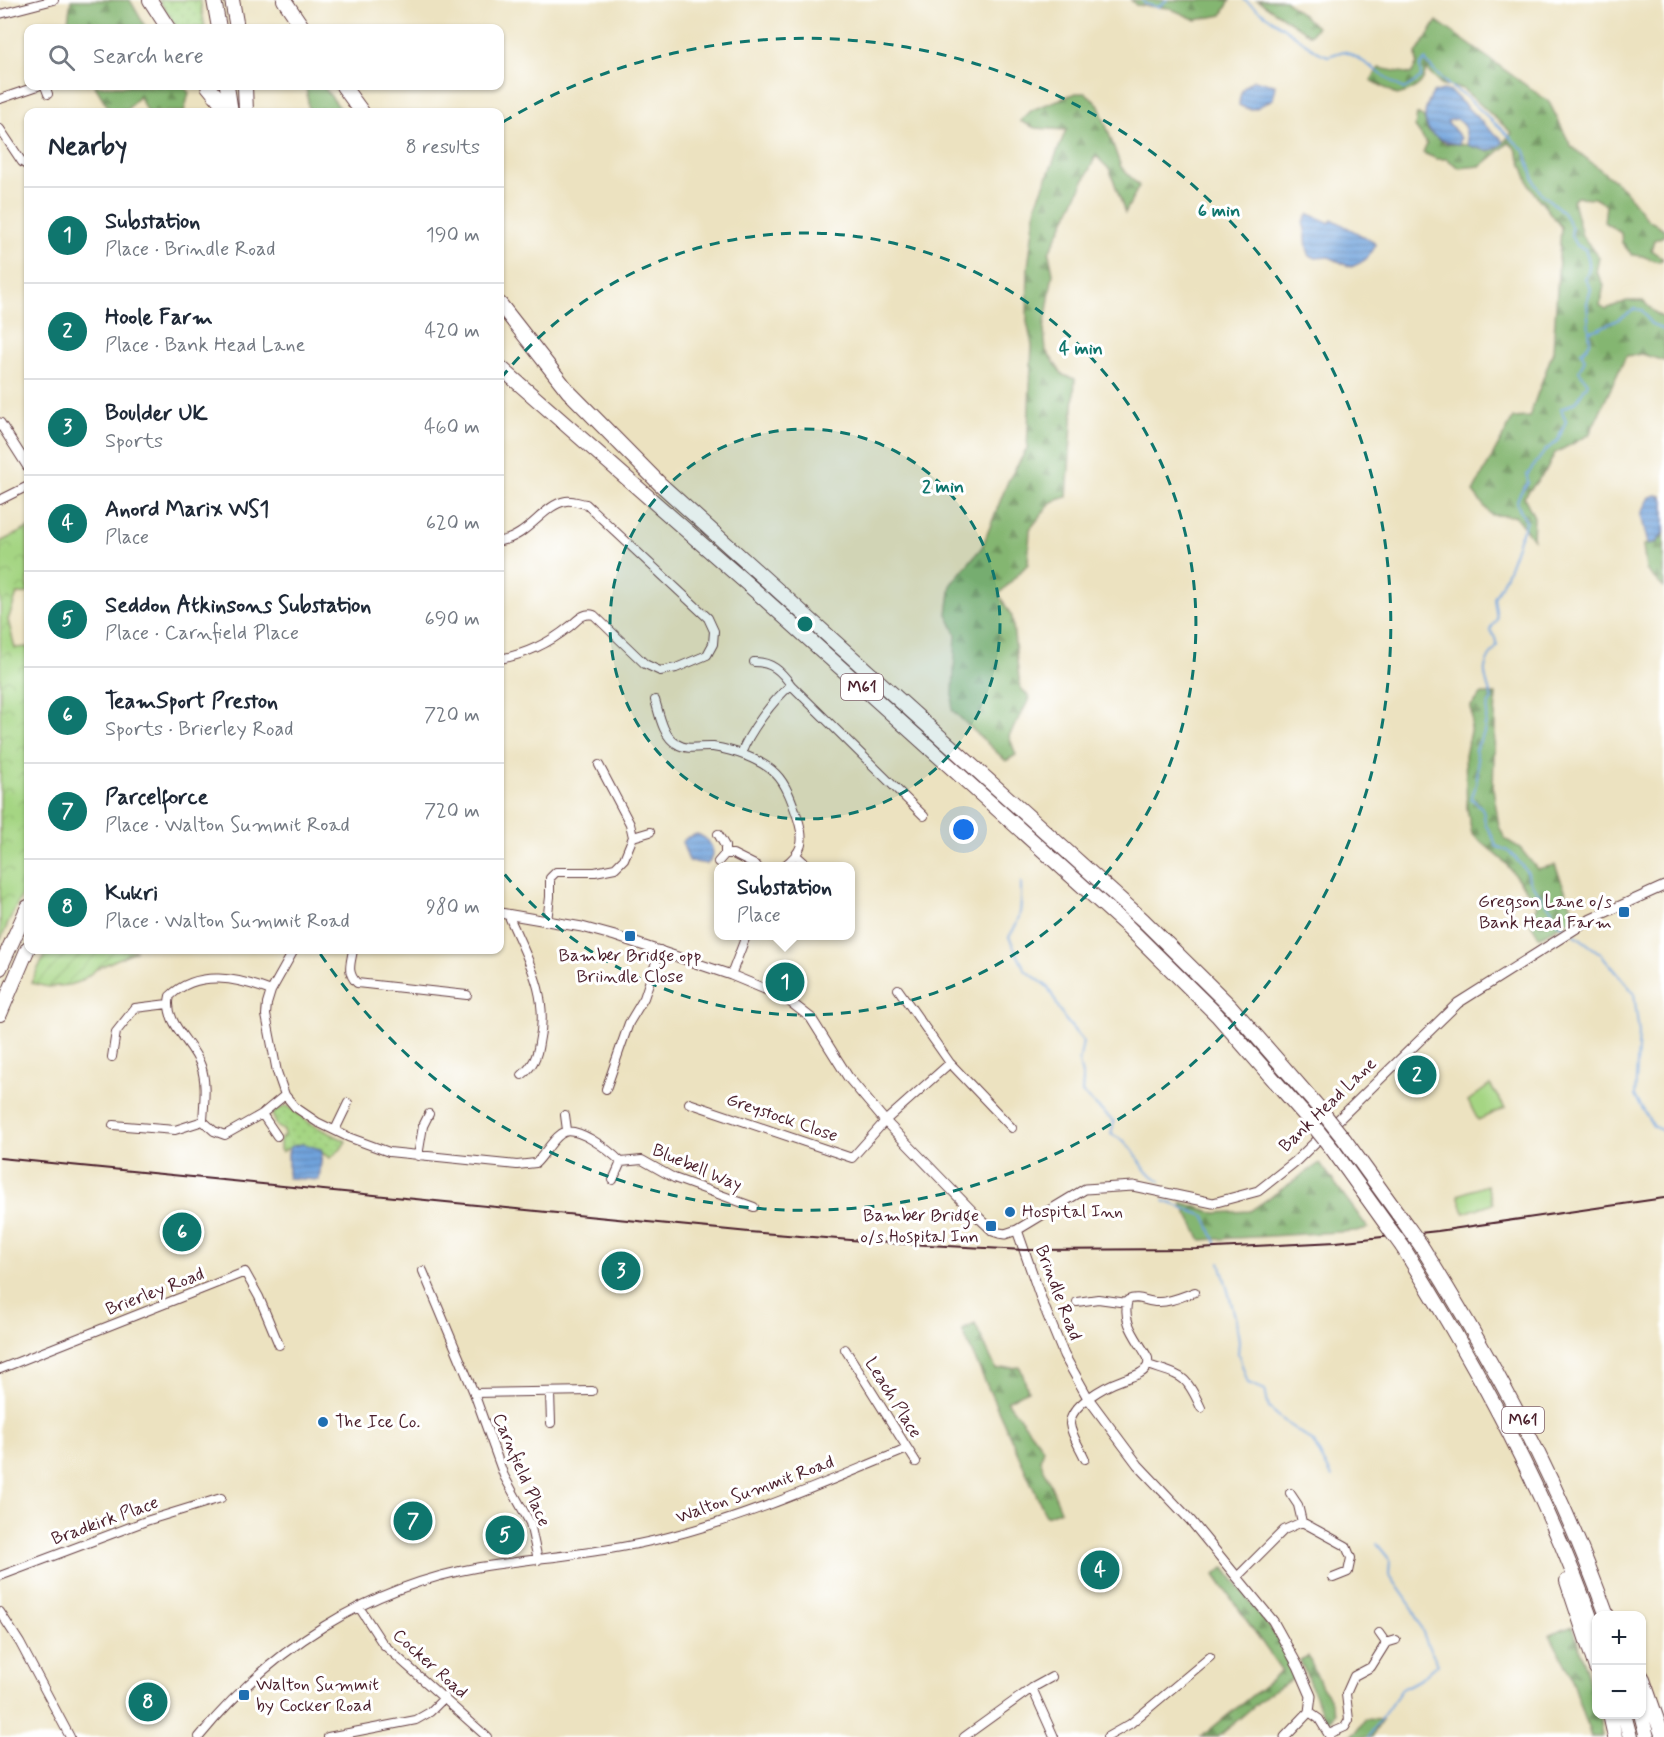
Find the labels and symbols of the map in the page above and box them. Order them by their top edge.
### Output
text: 6 min [1198,199,1240,223]
text: 4 min [1059,337,1103,361]
text: 2 min [922,475,964,499]
centre of rings [795,614,815,634]
road number: M61 [841,674,883,700]
your location [949,815,978,844]
place label: Gregson Lane o/s Bank Head Farm [1478,890,1612,935]
marker: Gregson Lane o/s Bank Head Farm [1617,905,1631,919]
marker: Bamber Bridge opp Briindle Close [623,929,637,943]
place label: Bamber Bridge opp Briindle Close [559,944,702,989]
pin: 1 [766,960,804,1004]
street label: Bank Head Lane [1274,1052,1382,1158]
pin: 2 [1398,1052,1436,1098]
street label: Greystock Close [723,1088,841,1148]
street label: Bluebell Way [648,1138,746,1198]
place label: Hospital Inn [1022,1200,1123,1224]
place label: Bamber Bridge o/s Hospital Inn [860,1204,979,1249]
marker: Hospital Inn [1003,1205,1017,1219]
pin: 6 [162,1210,201,1254]
marker: Bamber Bridge o/s Hospital Inn [984,1219,998,1233]
street label: Brindle Road [1029,1242,1087,1344]
pin: 3 [602,1248,640,1294]
street label: Brierley Road [102,1262,208,1322]
street label: Leach Place [859,1353,927,1443]
road number: M61 [1502,1407,1544,1433]
place label: The Ice Co. [335,1410,420,1434]
street label: Carnfield Place [486,1410,556,1530]
marker: The Ice Co. [316,1415,330,1429]
street label: Walton Summit Road [673,1450,837,1530]
street label: Bradkirk Place [48,1491,162,1551]
pin: 7 [394,1498,432,1544]
pin: 5 [486,1512,524,1558]
pin: 4 [1080,1548,1120,1592]
street label: Cocker Road [387,1624,473,1704]
place label: Walton Summit by Cocker Road [256,1673,379,1718]
pin: 8 [128,1680,168,1724]
marker: Walton Summit by Cocker Road [237,1688,251,1702]

